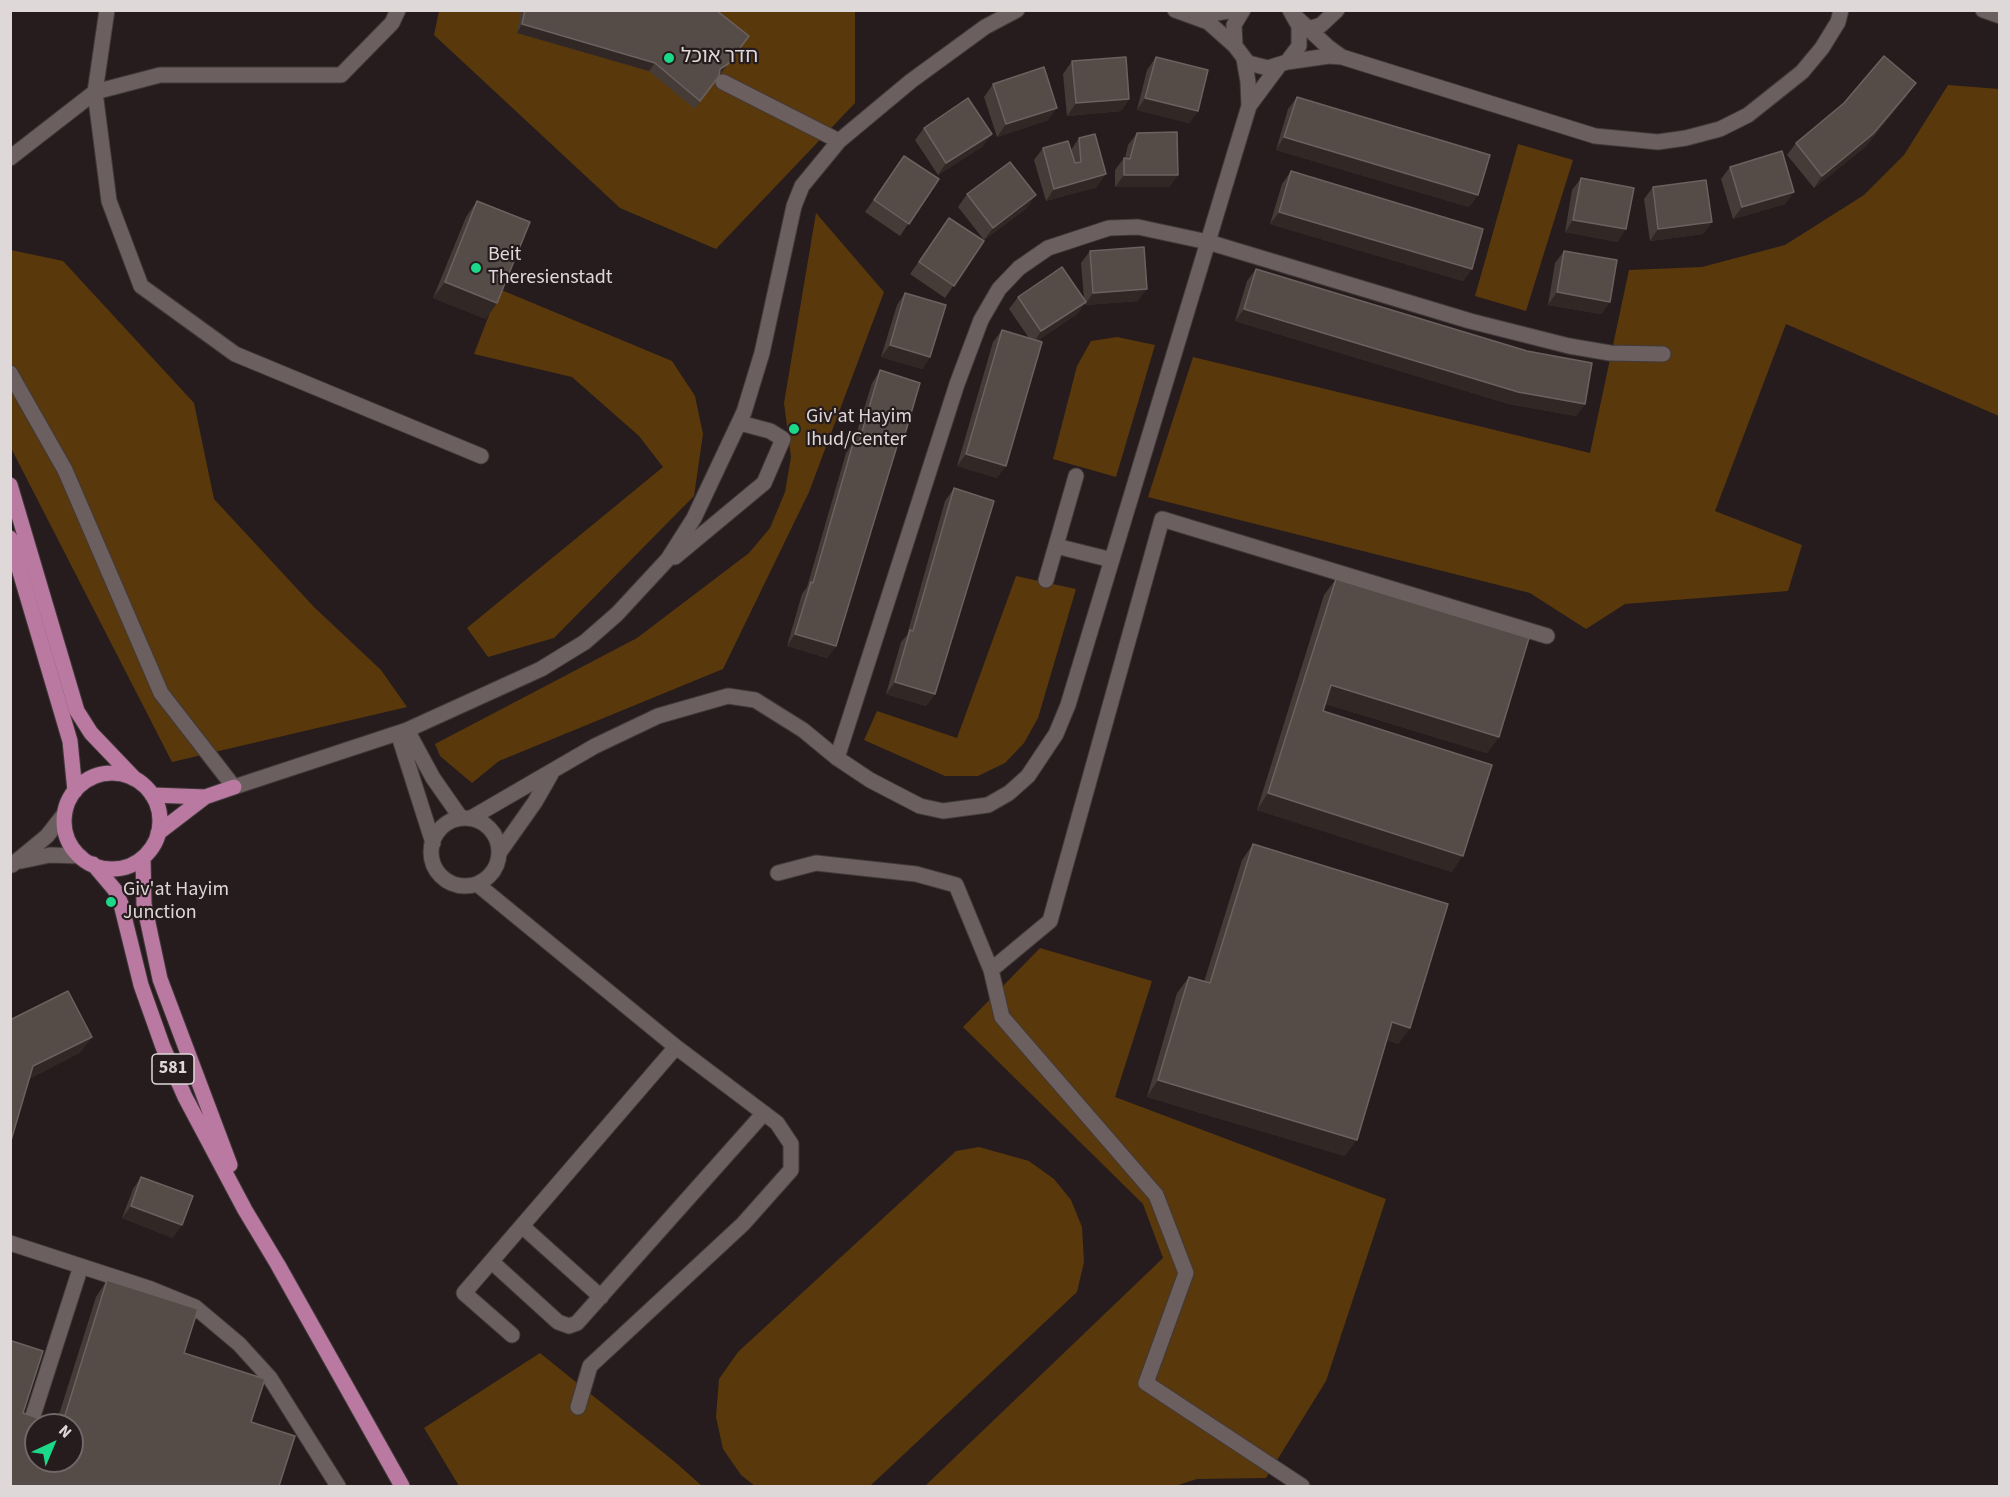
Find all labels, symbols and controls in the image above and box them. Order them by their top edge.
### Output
place label: חדר אוכל [681,46,758,70]
marker: חדר אוכל [662,51,676,65]
place label: Beit Theresienstadt [488,244,613,291]
marker: Beit Theresienstadt [469,261,483,275]
place label: Giv'at Hayim Ihud/Center [806,406,912,453]
marker: Giv'at Hayim Ihud/Center [787,422,801,436]
place label: Giv'at Hayim Junction [123,879,229,926]
marker: Giv'at Hayim Junction [104,895,118,909]
road number: 581 [152,1054,194,1084]
north arrow [24,1413,84,1473]
text: N [54,1420,77,1443]

